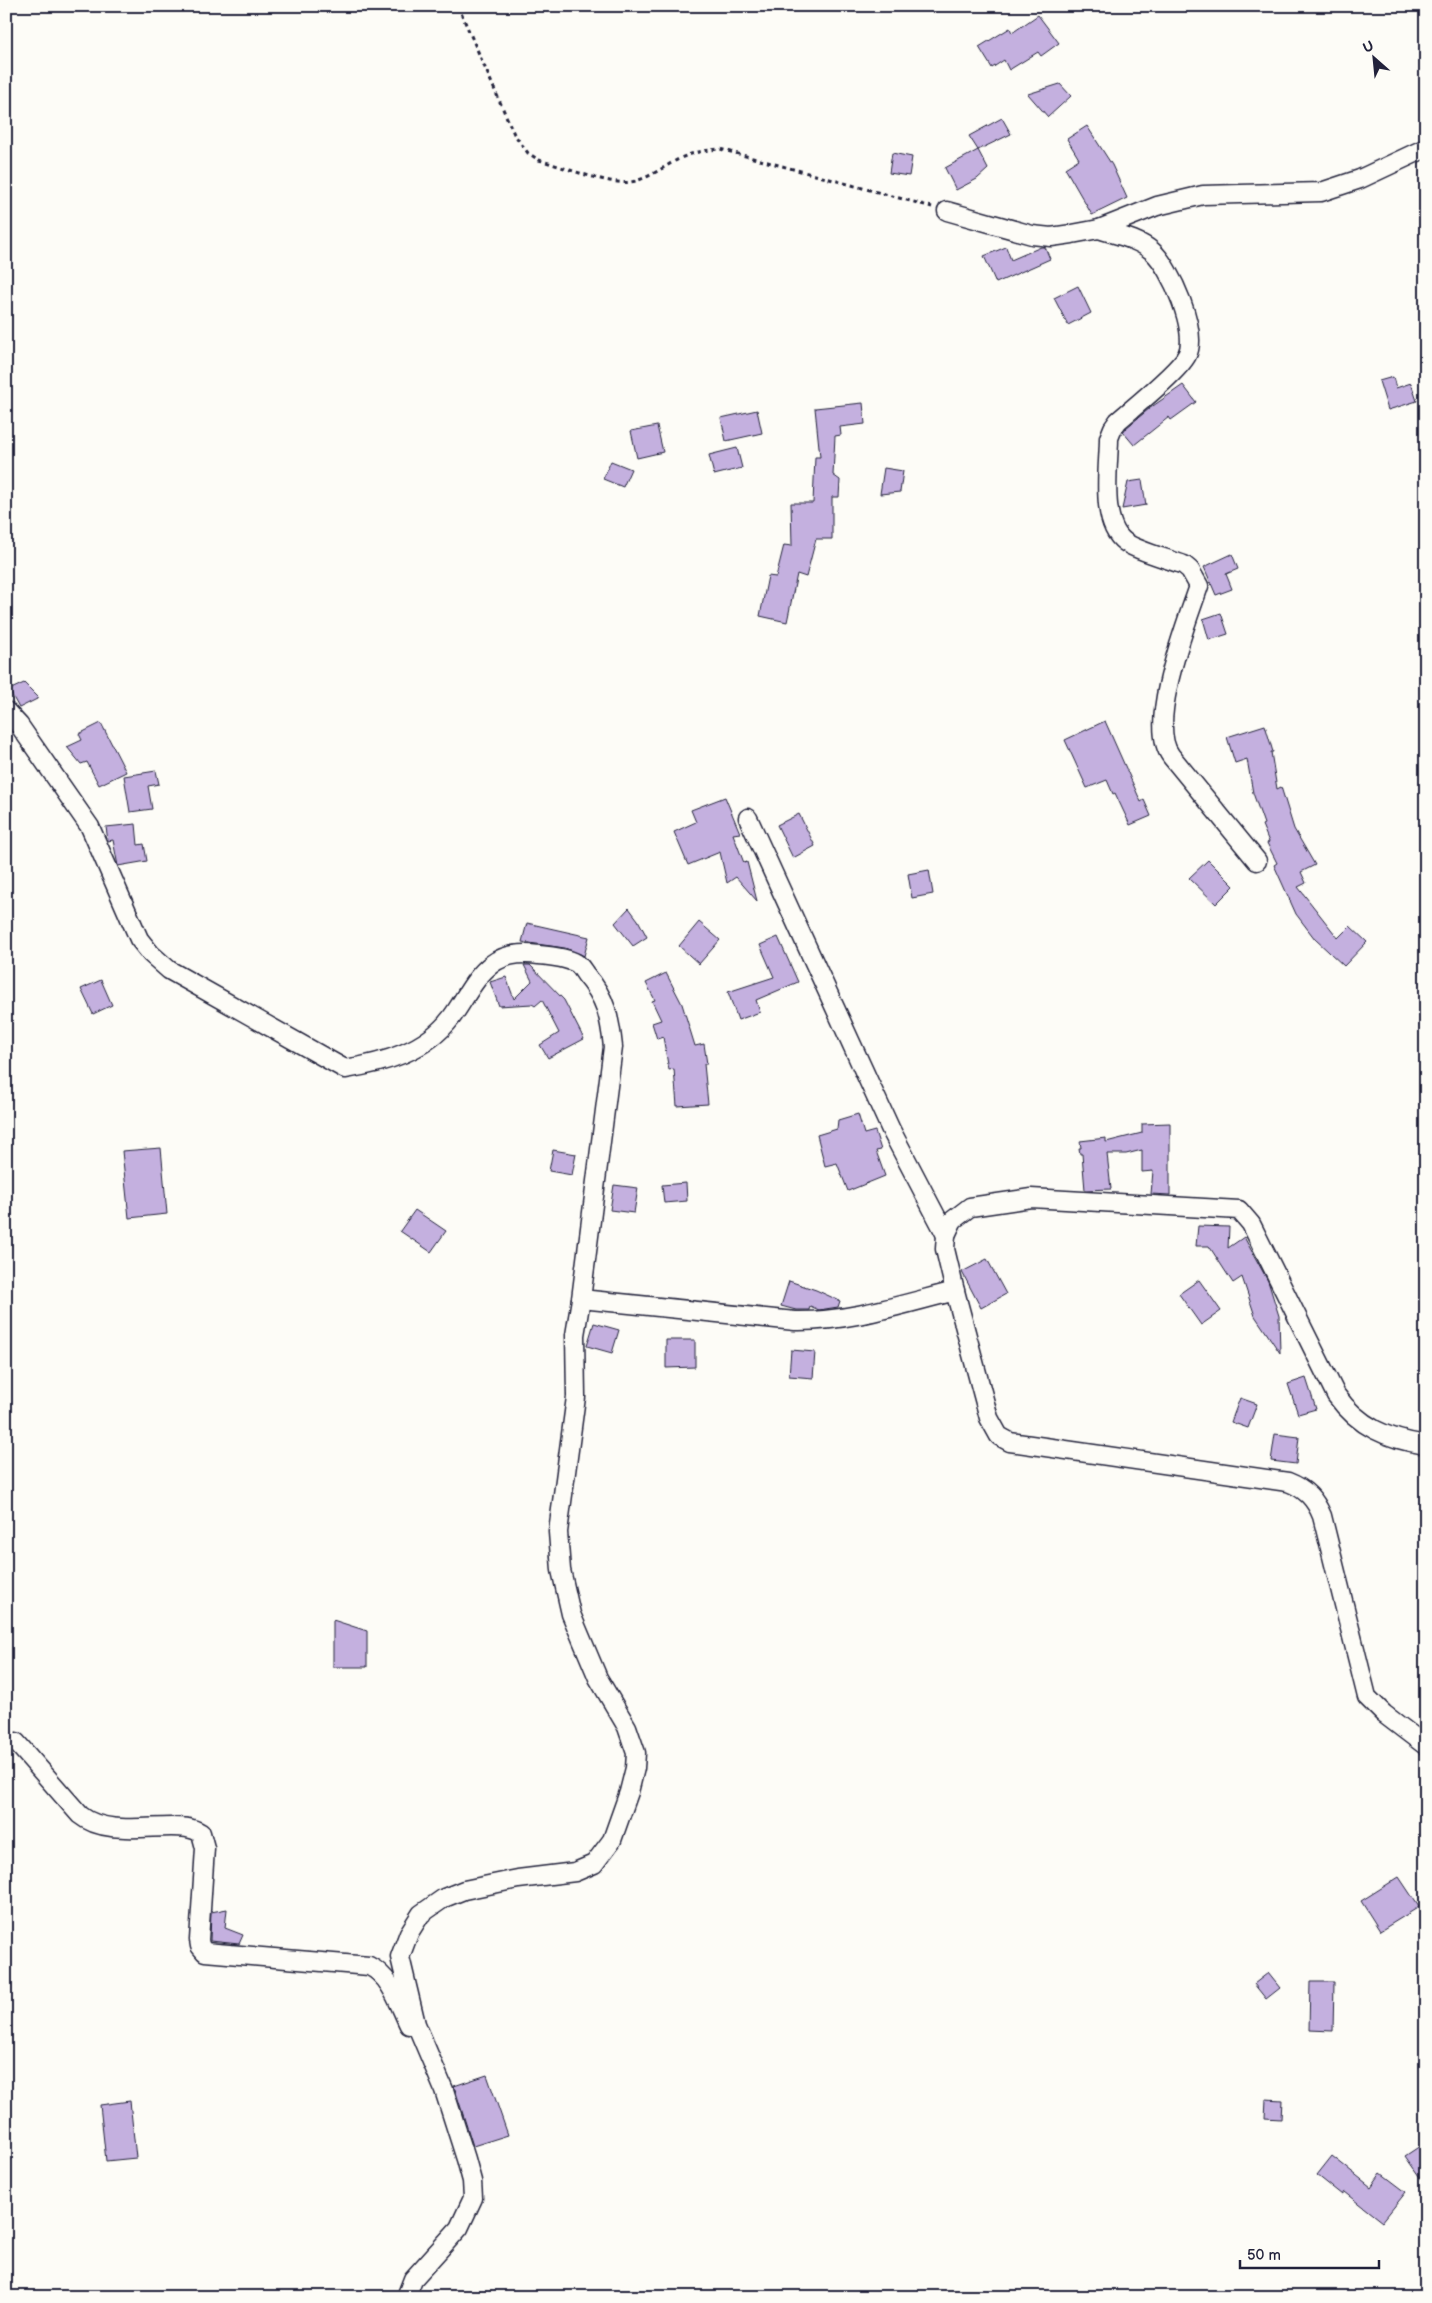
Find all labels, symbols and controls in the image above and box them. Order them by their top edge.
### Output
north arrow [1350,32,1400,82]
text: U [1360,37,1377,57]
scale bar [1240,2238,1378,2270]
text: 50 m [1247,2246,1281,2265]

